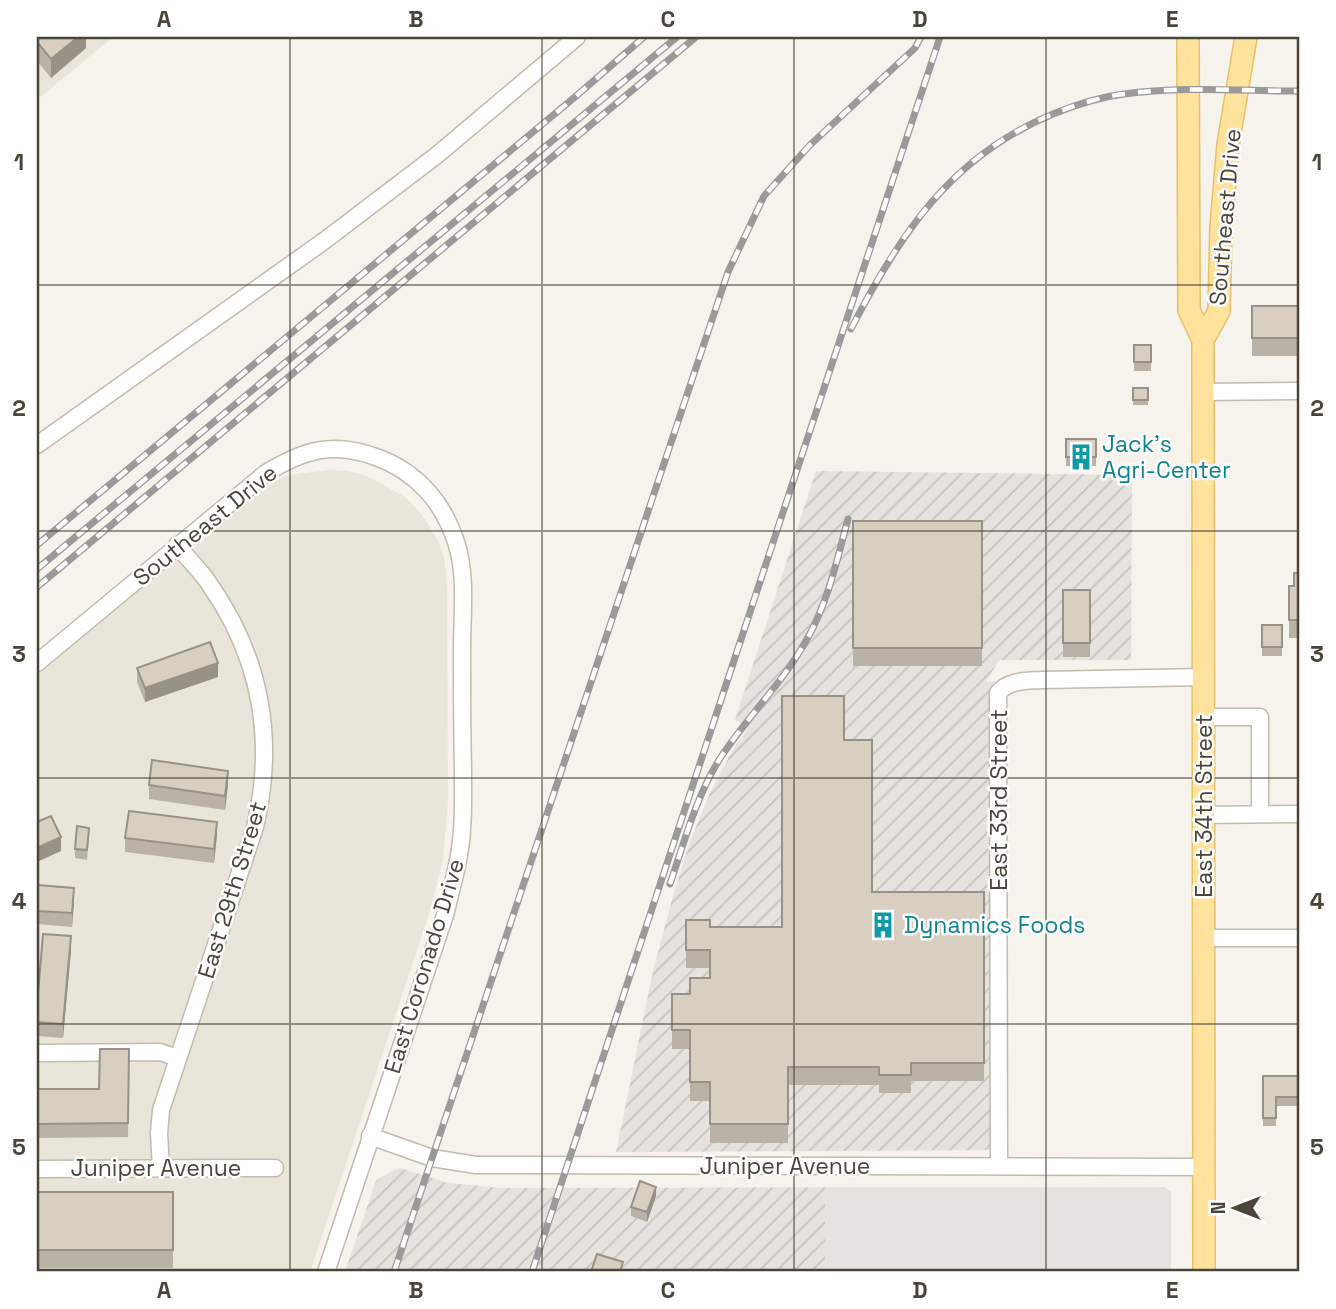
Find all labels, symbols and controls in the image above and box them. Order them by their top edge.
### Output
text: A [157,4,172,34]
text: B [408,4,424,34]
text: C [661,4,675,34]
text: D [912,4,928,34]
text: E [1166,4,1178,34]
street label: Southeast Drive [1202,127,1248,307]
text: 1 [14,147,24,177]
text: 1 [1312,147,1322,177]
text: 2 [12,393,26,423]
text: 2 [1310,393,1324,423]
place label: Jack's Agri-Center [1102,429,1231,485]
building icon: Jack's Agri-Center [1066,442,1096,472]
street label: Southeast Drive [127,458,283,592]
text: 3 [12,639,26,669]
text: 3 [1310,639,1324,669]
street label: East 33rd Street [984,709,1014,891]
street label: East 34th Street [1189,714,1219,898]
street label: East 29th Street [191,798,273,982]
street label: East Coronado Drive [377,855,471,1077]
text: 4 [12,886,27,916]
text: 4 [1310,886,1325,916]
building icon: Dynamics Foods [868,910,898,940]
place label: Dynamics Foods [904,910,1086,940]
text: 5 [12,1132,26,1162]
text: 5 [1310,1132,1324,1162]
street label: Juniper Avenue [700,1151,870,1181]
street label: Juniper Avenue [71,1153,241,1183]
north arrow [1200,1172,1270,1242]
text: N [1206,1202,1231,1214]
text: A [157,1275,172,1305]
text: B [408,1275,424,1305]
text: C [661,1275,675,1305]
text: D [912,1275,928,1305]
text: E [1166,1275,1178,1305]

